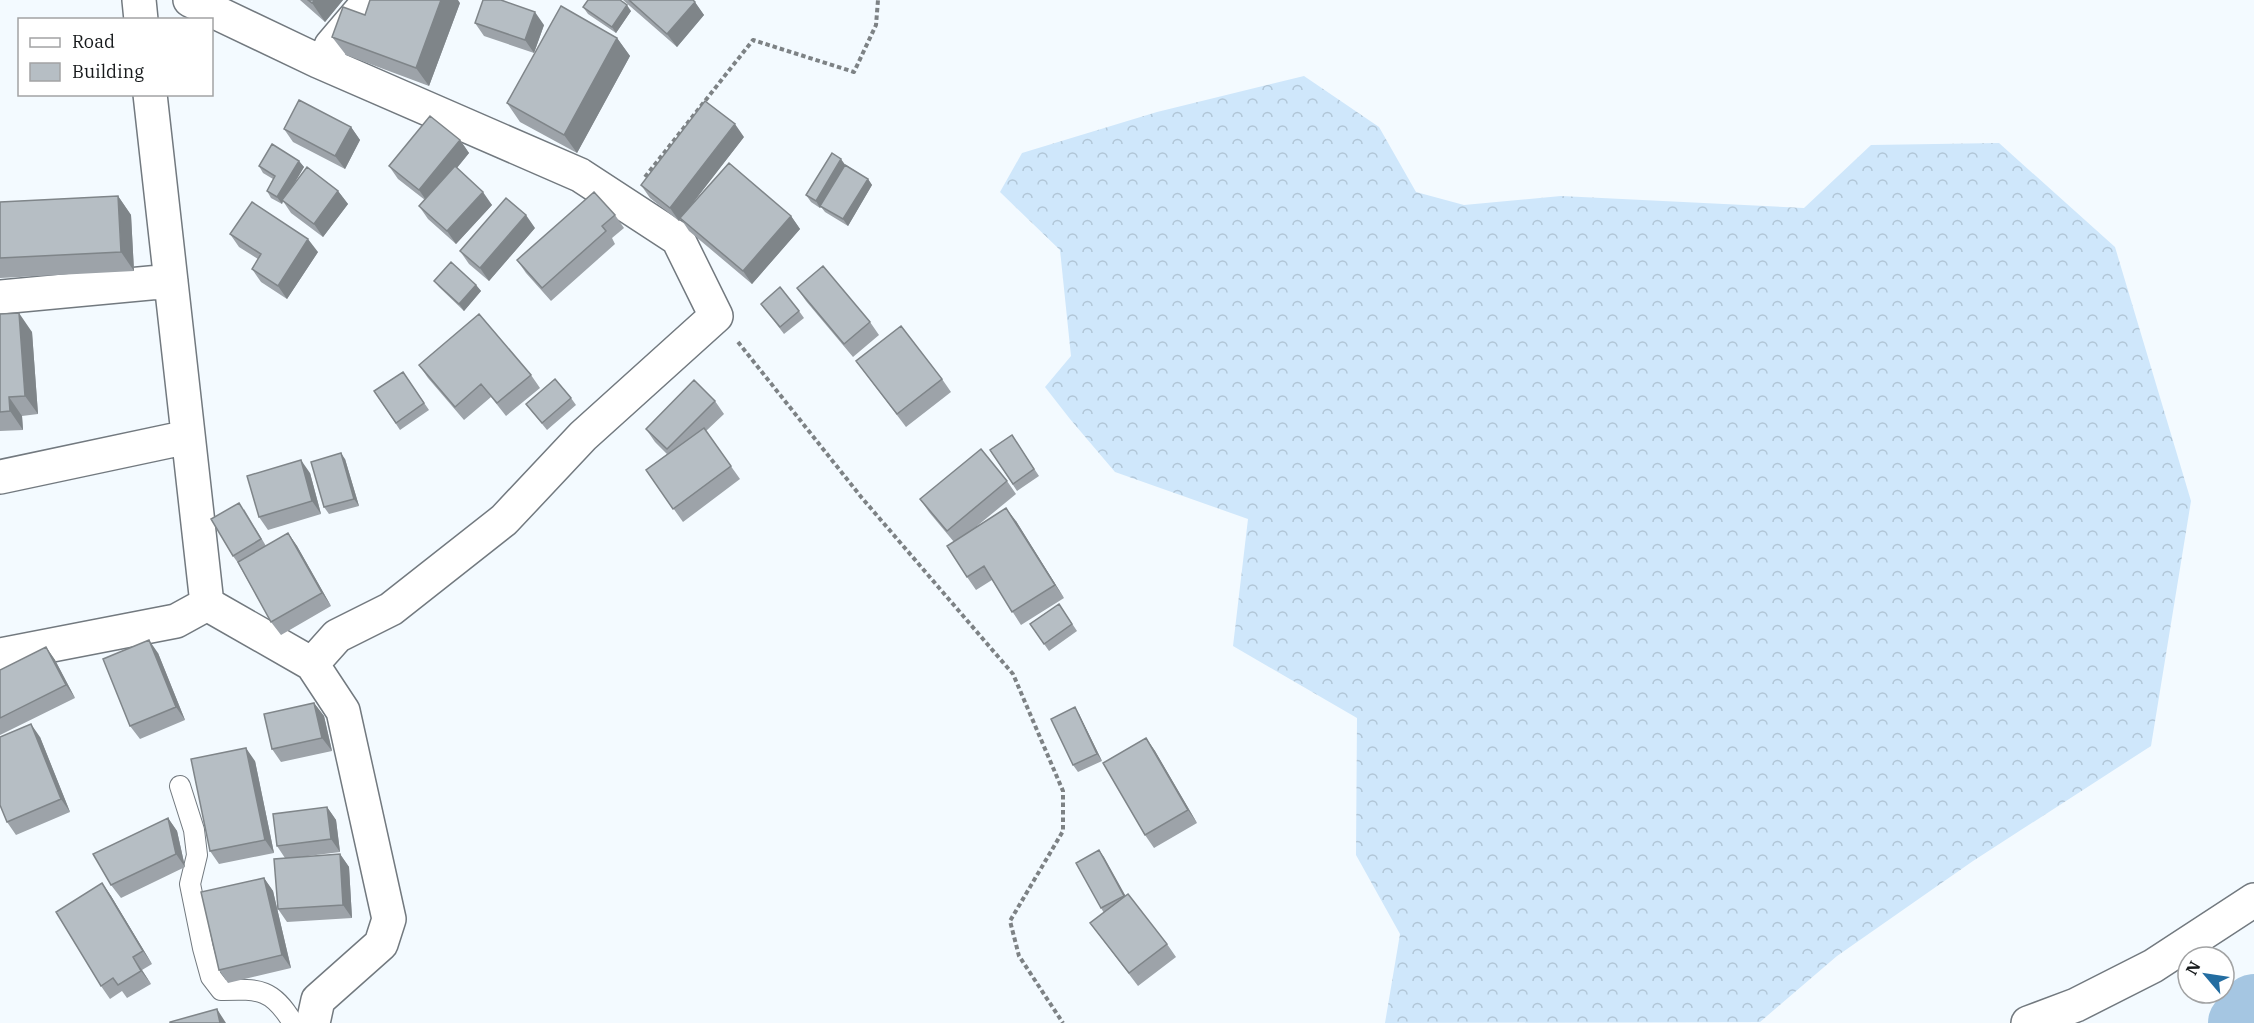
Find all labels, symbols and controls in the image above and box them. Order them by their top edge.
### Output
legend [18,18,213,96]
text: Road [72,30,115,53]
text: Building [72,60,144,83]
north arrow [2176,945,2236,1005]
text: N [2181,957,2205,978]

